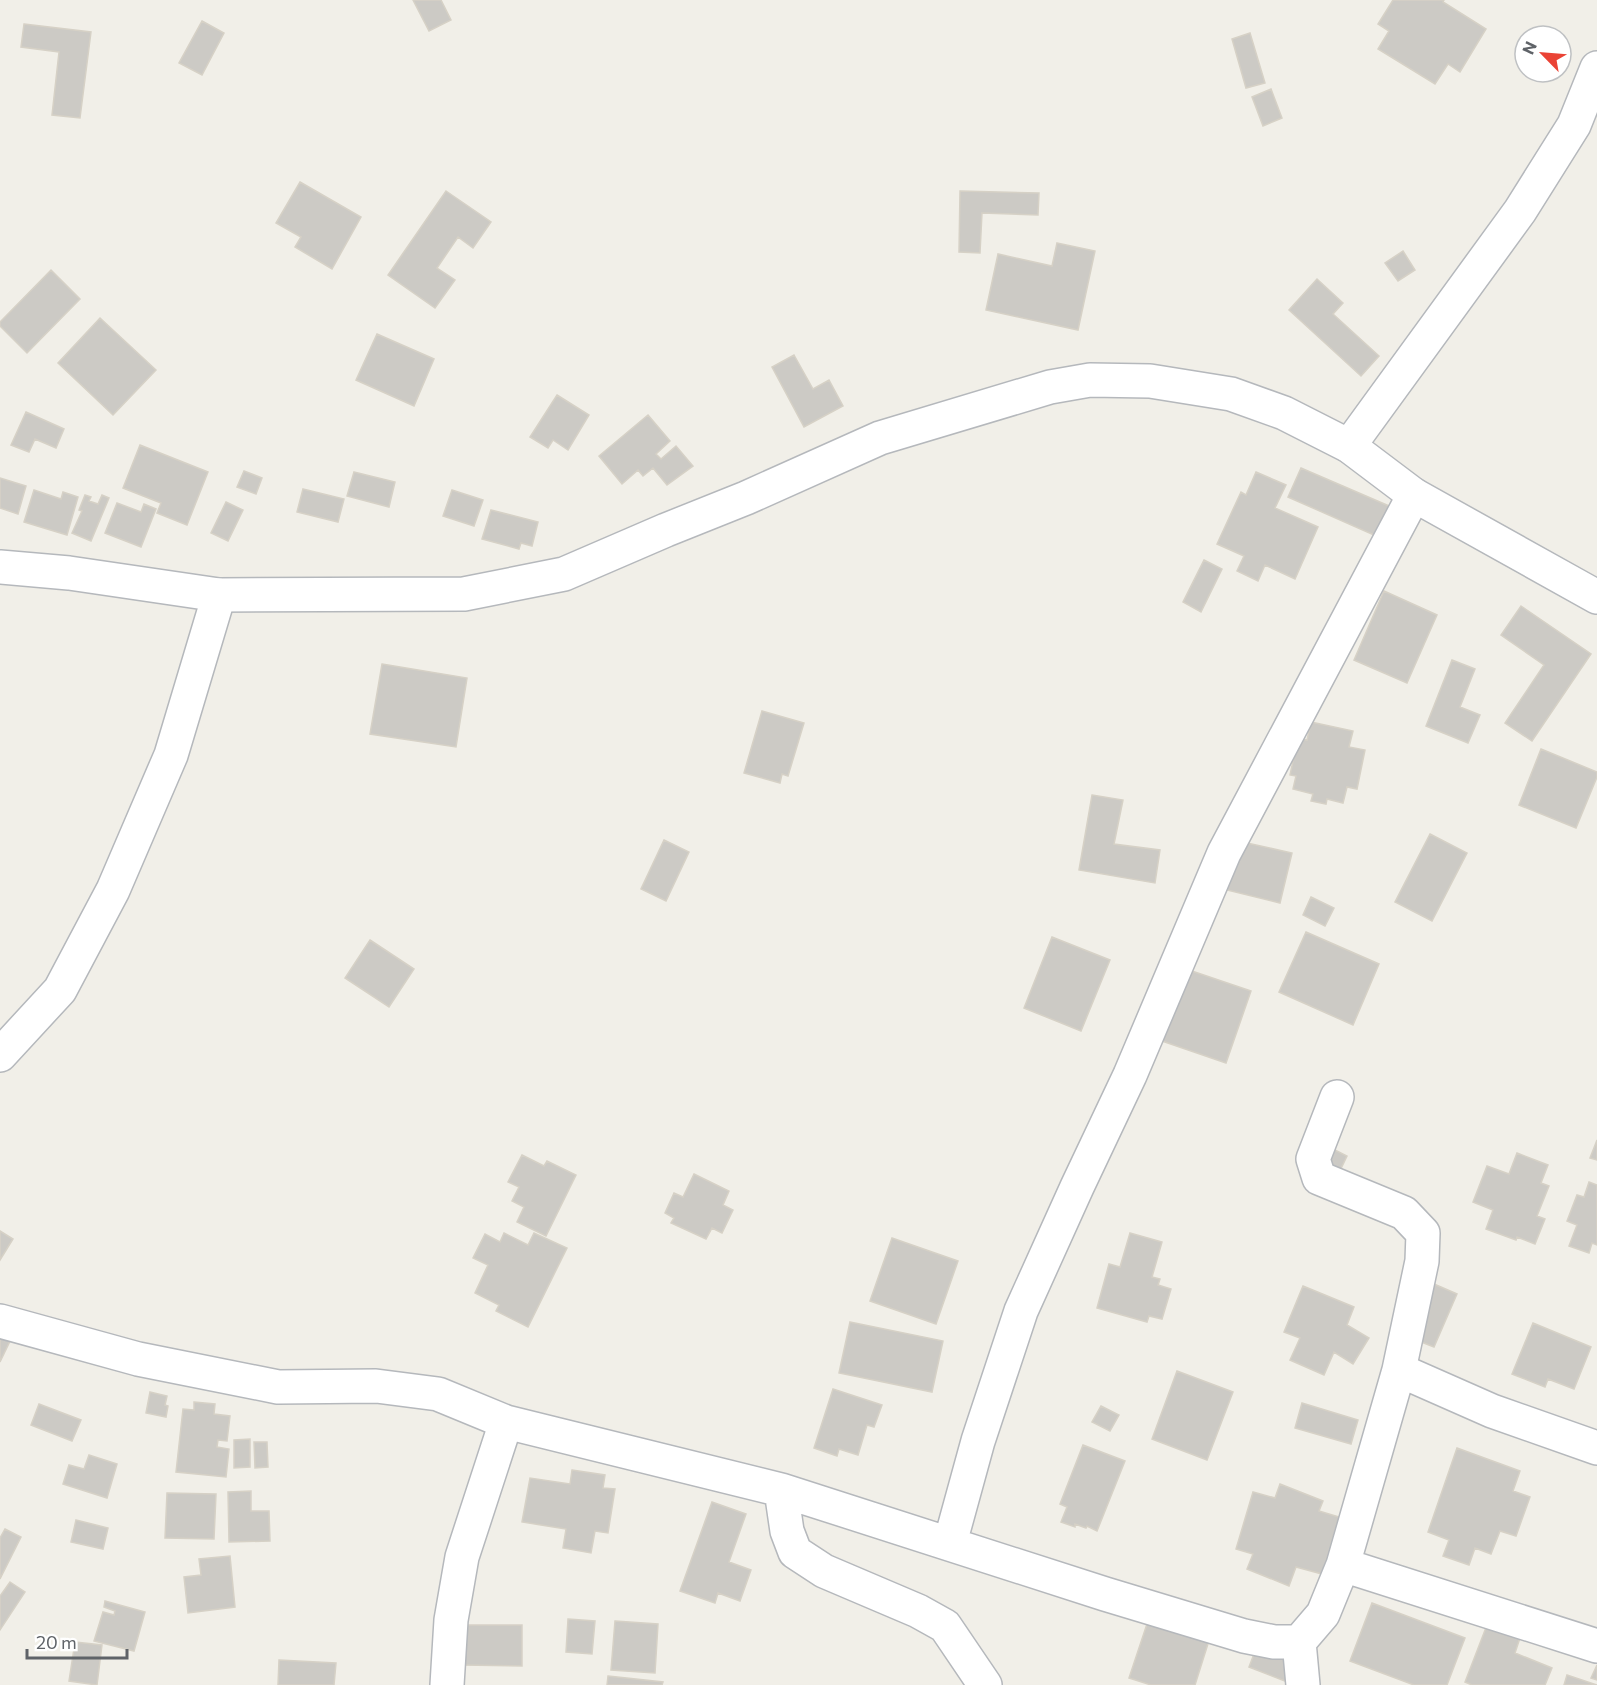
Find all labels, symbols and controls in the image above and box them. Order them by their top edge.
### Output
north arrow [1513,24,1573,84]
text: N [1518,38,1540,57]
scale bar [27,1622,128,1660]
text: 20 m [36,1631,77,1653]

